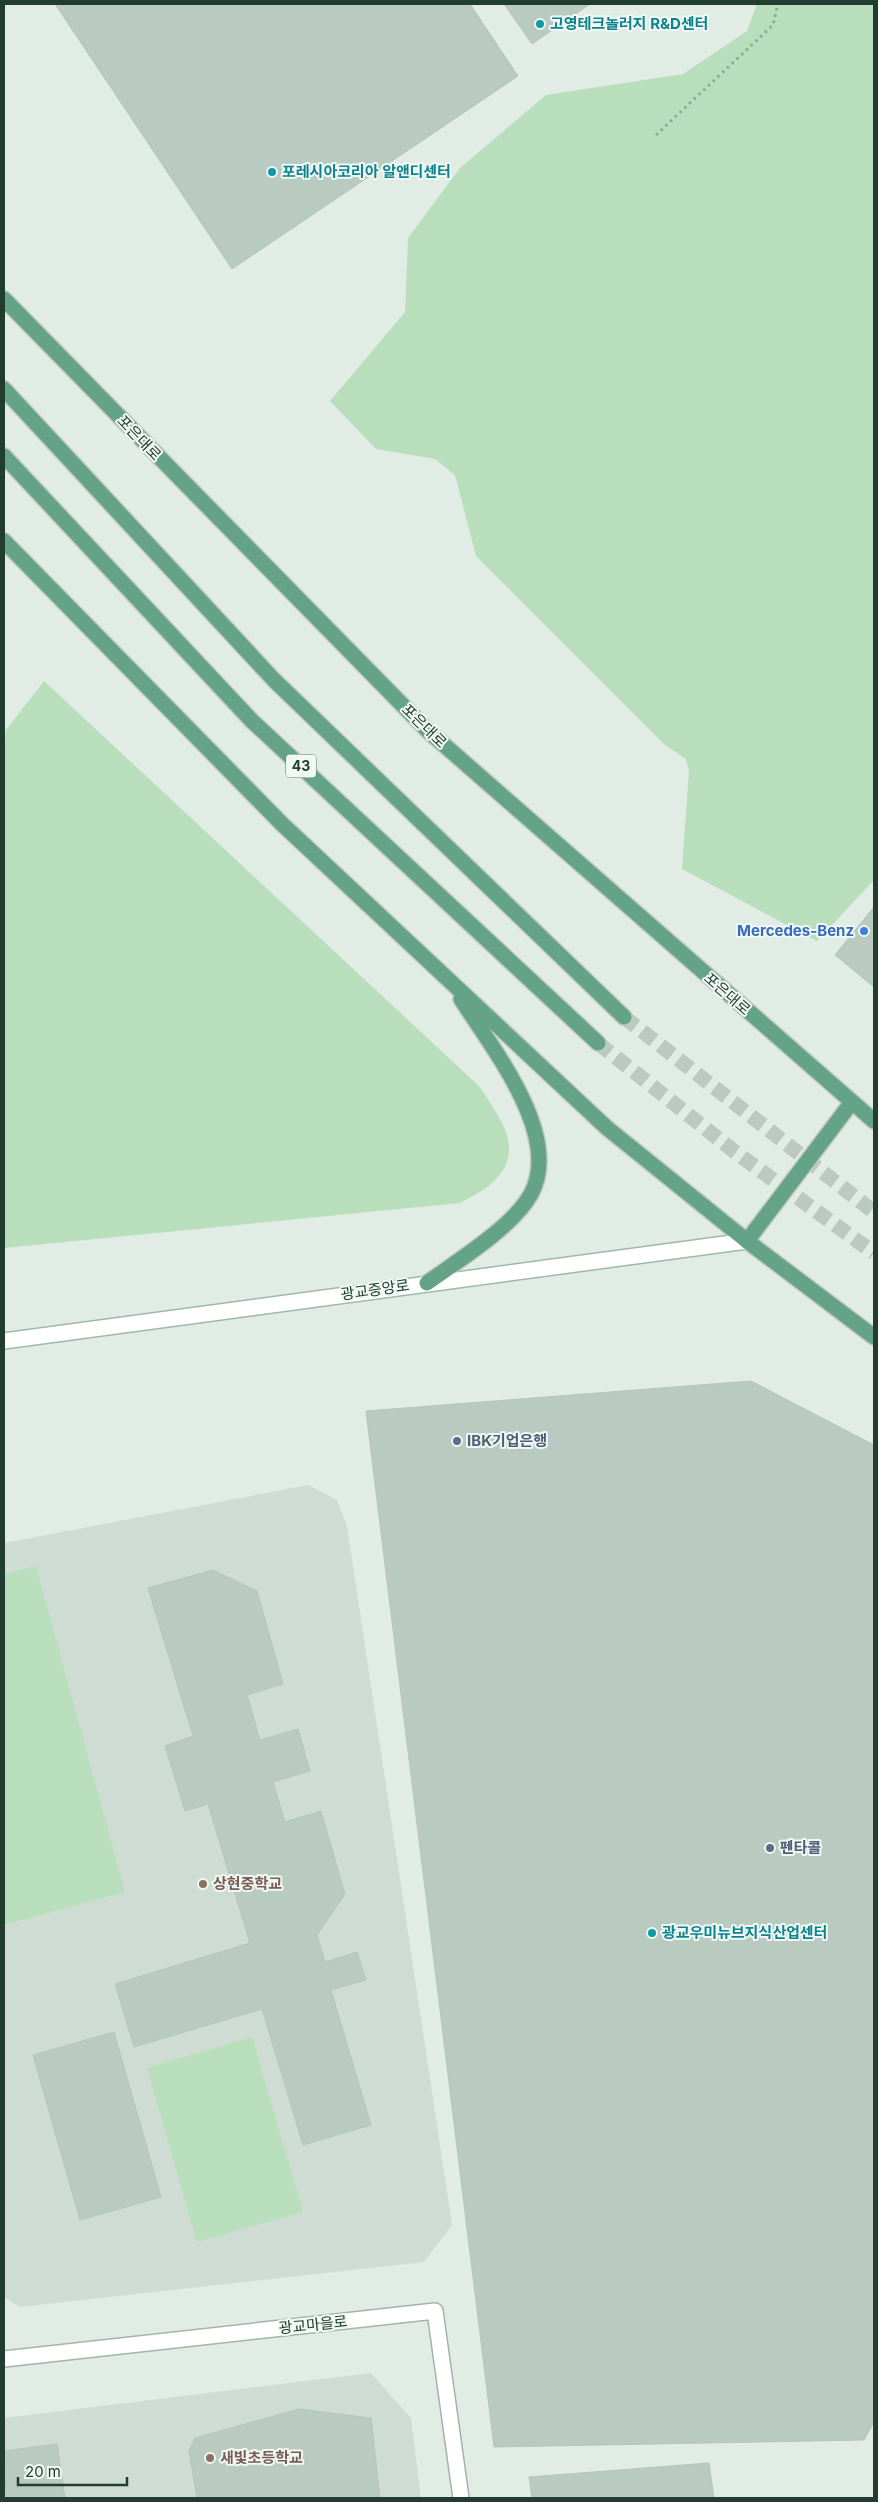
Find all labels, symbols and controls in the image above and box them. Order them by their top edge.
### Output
place label: 고영테크놀러지 R&D센터 [550,14,709,33]
marker: 고영테크놀러지 R&D센터 [534,18,546,30]
place label: 포레시아코리아 알앤디센터 [282,162,451,181]
marker: 포레시아코리아 알앤디센터 [266,166,278,178]
street label: 포은대로 [113,411,165,464]
street label: 포은대로 [398,700,451,752]
road number: 43 [286,754,316,778]
place label: Mercedes-Benz [737,921,854,940]
marker: Mercedes-Benz [858,925,870,937]
street label: 포은대로 [700,968,754,1019]
street label: 광교중앙로 [339,1275,410,1304]
place label: IBK기업은행 [467,1431,547,1450]
marker: IBK기업은행 [451,1435,463,1447]
place label: 펜타콜 [780,1838,821,1857]
marker: 펜타콜 [764,1842,776,1854]
place label: 상현중학교 [213,1874,282,1893]
marker: 상현중학교 [197,1878,209,1890]
place label: 광교우미뉴브지식산업센터 [662,1923,828,1942]
marker: 광교우미뉴브지식산업센터 [646,1927,658,1939]
street label: 광교마을로 [278,2311,348,2338]
place label: 새빛초등학교 [220,2448,303,2467]
marker: 새빛초등학교 [204,2452,216,2464]
scale bar [18,2454,126,2486]
text: 20 m [25,2462,61,2481]

